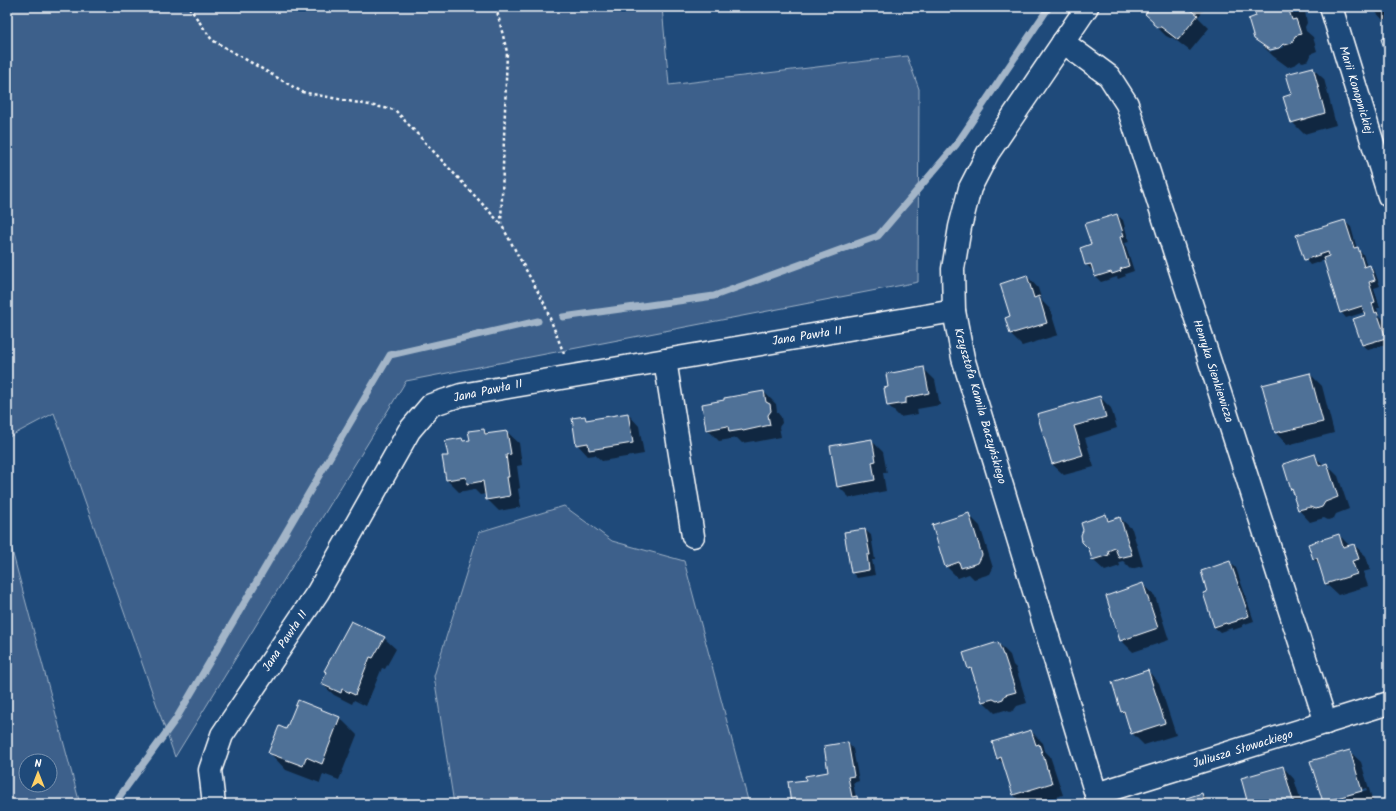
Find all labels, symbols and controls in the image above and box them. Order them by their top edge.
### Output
street label: Marii Konopnickiej [1334,44,1379,137]
street label: Henryka Sienkiewicza [1187,317,1239,425]
street label: Jana Pawła II [771,321,844,351]
street label: Krzysztofa Kamila Baczyńskiego [949,326,1011,486]
street label: Jana Pawła II [452,374,525,408]
street label: Jana Pawła II [257,606,313,676]
street label: Juliusza Słowackiego [1190,725,1296,773]
north arrow [18,753,58,793]
text: N [35,755,42,773]

